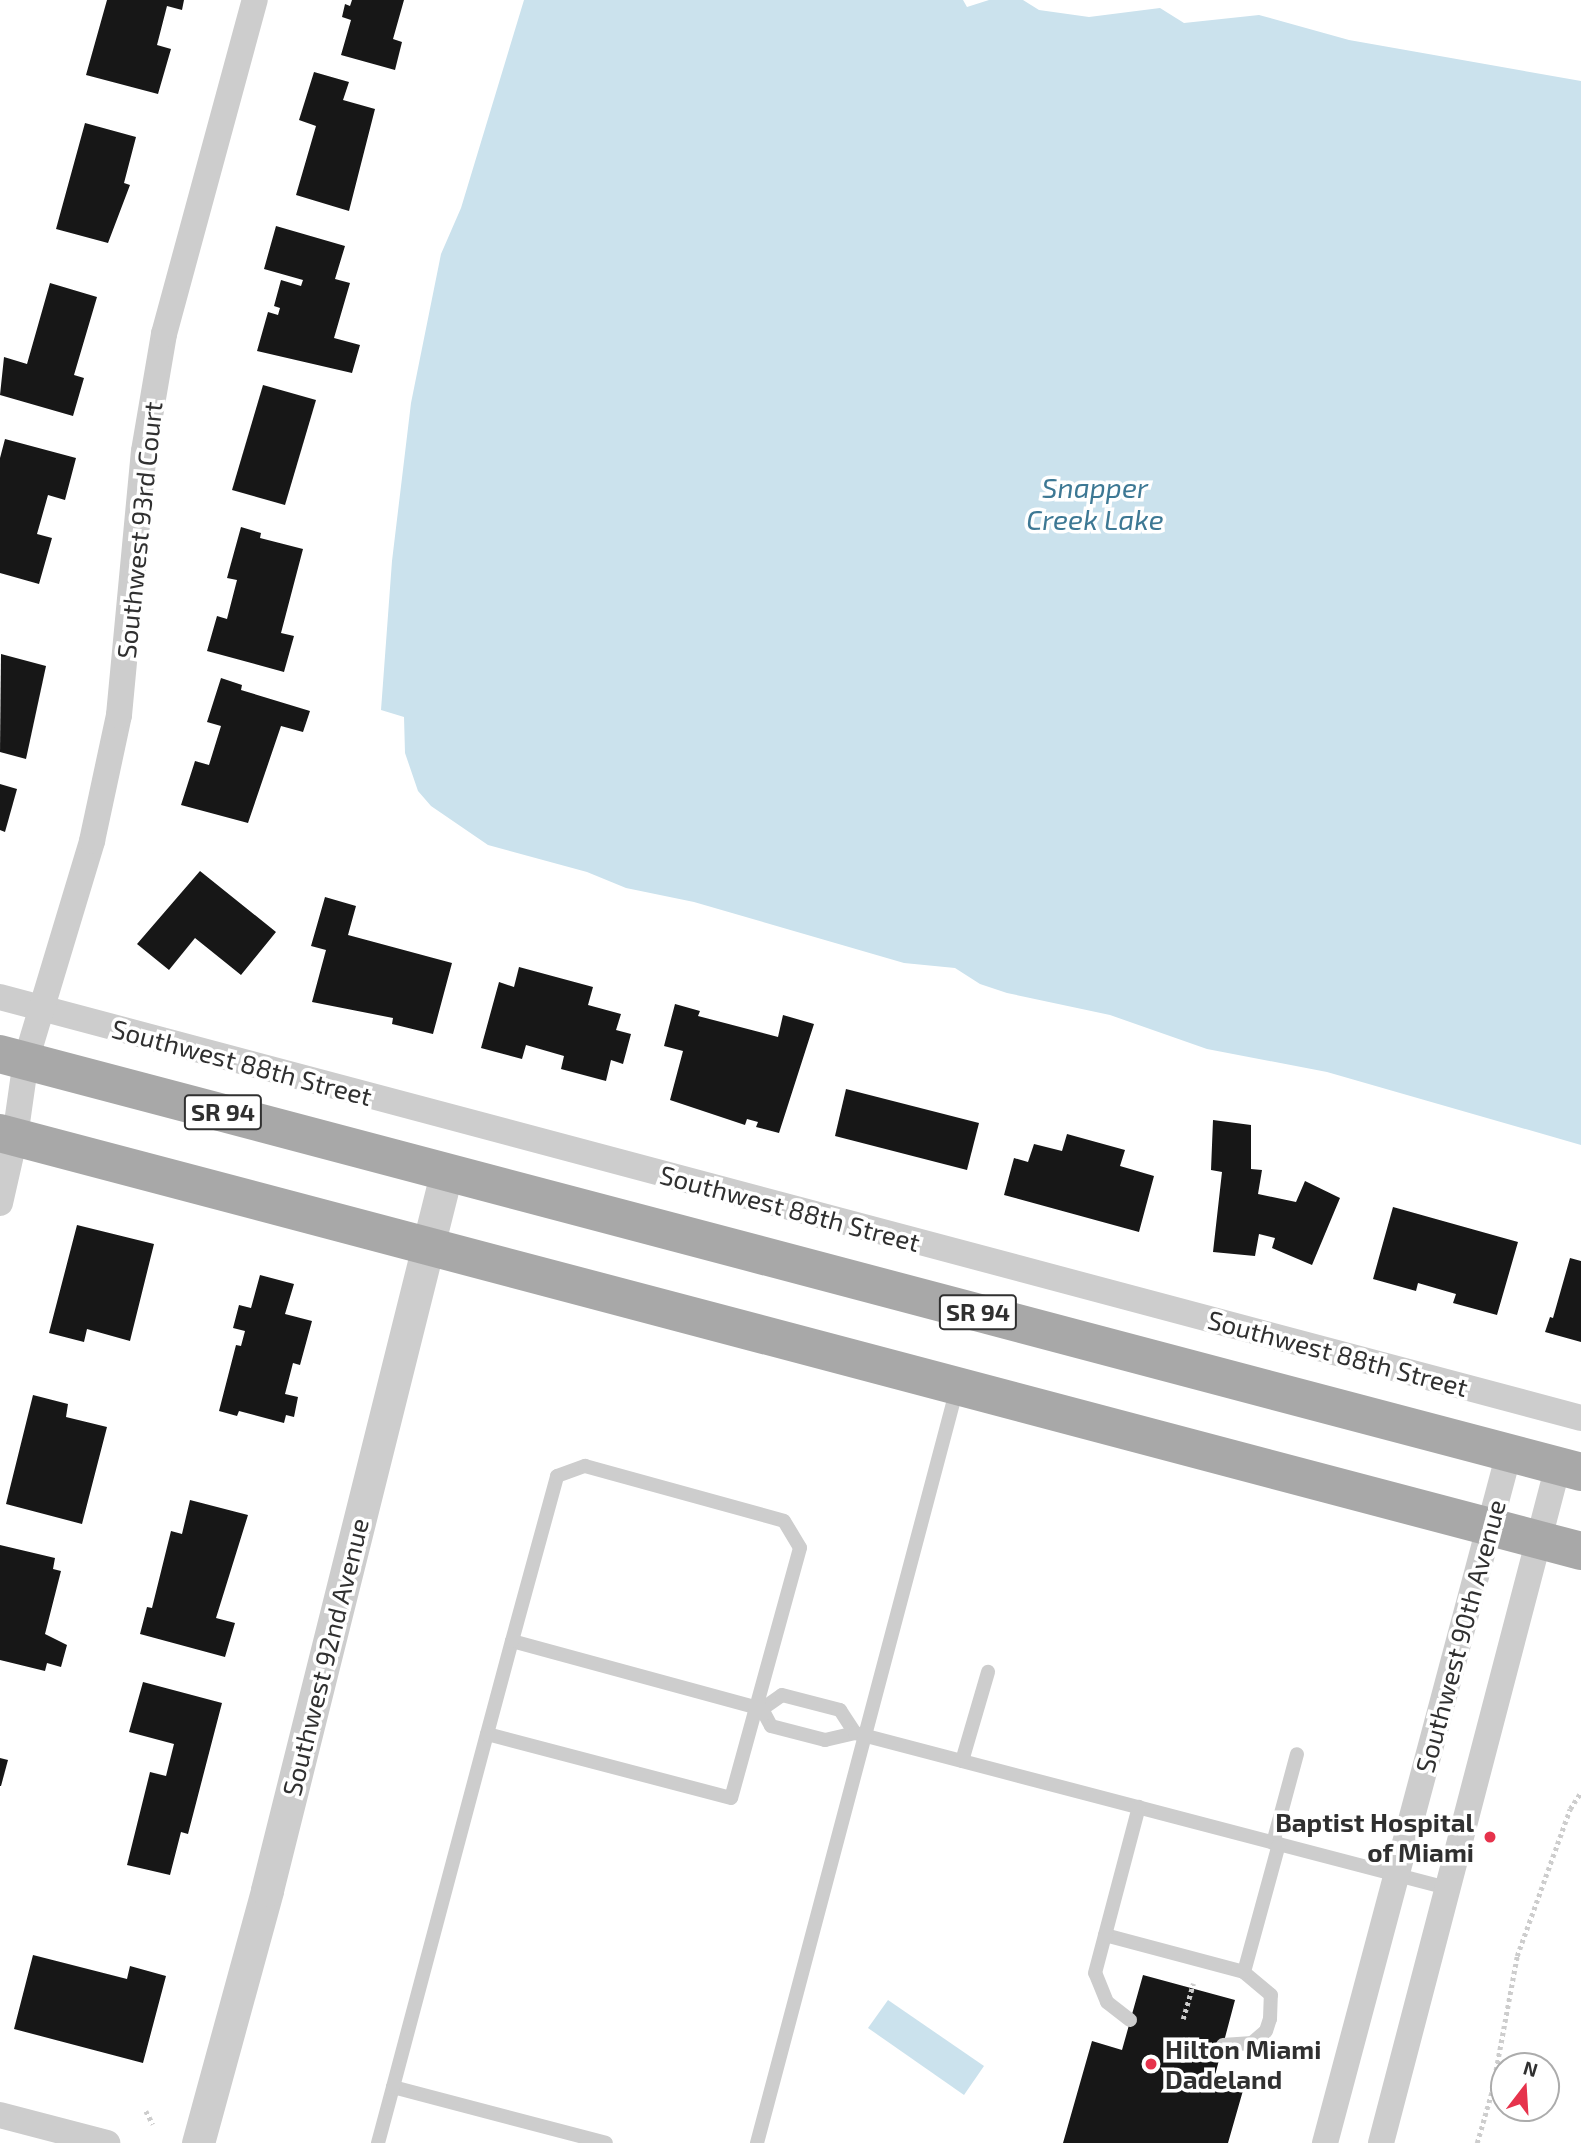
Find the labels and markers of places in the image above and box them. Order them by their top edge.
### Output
place label: Baptist Hospital of Miami [1275,1806,1474,1868]
marker: Baptist Hospital of Miami [1480,1827,1500,1847]
place label: Hilton Miami Dadeland [1165,2033,1321,2094]
marker: Hilton Miami Dadeland [1143,2056,1159,2072]

